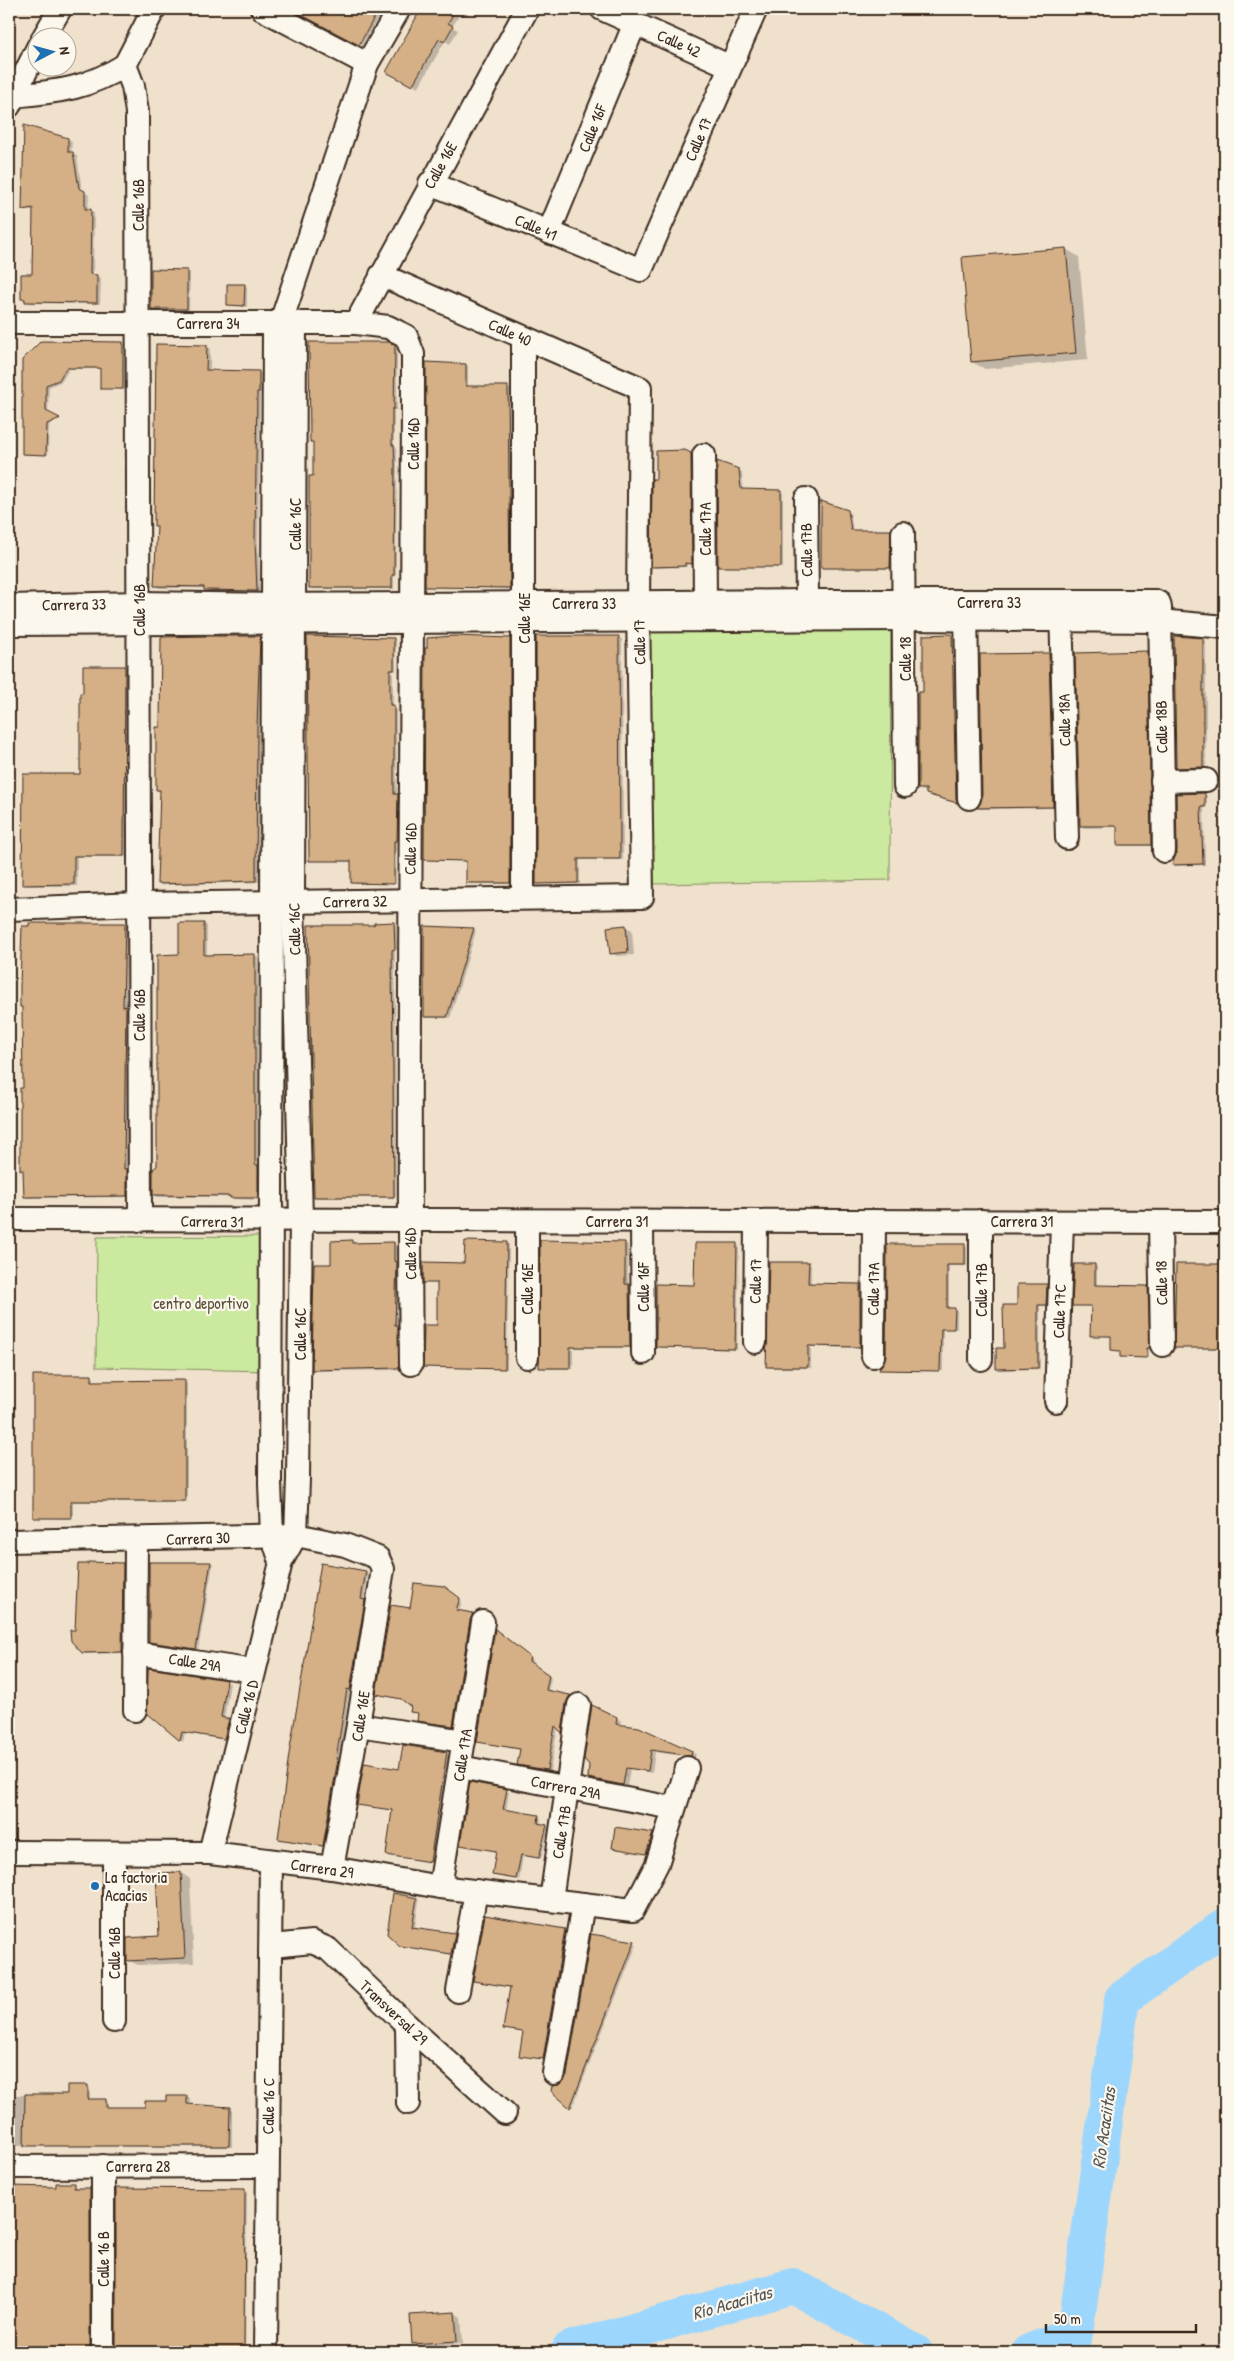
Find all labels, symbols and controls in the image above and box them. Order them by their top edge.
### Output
street label: Calle 42 [654,24,705,63]
north arrow [28,28,78,78]
text: N [56,46,75,56]
street label: Calle 16F [572,100,612,155]
street label: Calle 17 [679,114,717,164]
street label: Calle 16E [418,137,462,193]
street label: Calle 16B [127,179,149,231]
street label: Calle 41 [512,208,561,246]
street label: Carrera 34 [176,312,240,334]
street label: Calle 40 [485,313,535,351]
street label: Calle 16D [402,418,424,470]
street label: Calle 16C [284,497,306,550]
street label: Calle 17A [694,502,716,556]
street label: Calle 17B [795,523,817,577]
street label: Calle 16B [128,584,150,636]
street label: Carrera 33 [957,591,1021,613]
street label: Carrera 33 [42,592,106,616]
street label: Calle 16E [513,592,535,644]
street label: Carrera 33 [552,592,616,614]
street label: Calle 17 [628,619,650,665]
street label: Calle 18 [894,637,916,681]
street label: Calle 18A [1053,693,1075,746]
street label: Calle 18B [1150,700,1172,754]
street label: Calle 16D [399,823,421,875]
street label: Carrera 32 [323,889,388,913]
street label: Calle 16C [283,902,305,956]
street label: Calle 16B [128,989,150,1041]
street label: Carrera 31 [180,1209,244,1233]
street label: Carrera 31 [586,1210,649,1232]
street label: Carrera 31 [991,1210,1054,1232]
street label: Calle 16D [399,1228,421,1280]
street label: Calle 17 [744,1258,766,1304]
street label: Calle 18 [1150,1260,1172,1306]
street label: Calle 16F [632,1261,654,1312]
street label: Calle 17A [862,1262,884,1316]
street label: Calle 16E [516,1263,538,1315]
street label: Calle 17B [970,1263,992,1317]
street label: Calle 17C [1047,1283,1071,1339]
park label: centro deportivo [153,1292,249,1314]
street label: Calle 16C [289,1307,311,1360]
street label: Carrera 30 [166,1526,230,1550]
street label: Calle 29A [167,1647,223,1677]
street label: Calle 16 D [229,1677,263,1737]
street label: Calle 16E [345,1689,375,1743]
street label: Calle 17A [447,1727,477,1783]
street label: Carrera 29A [529,1769,603,1805]
street label: Calle 17B [546,1804,576,1860]
street label: Carrera 29 [289,1853,355,1883]
place label: La factoria Acacias [105,1866,167,1906]
marker: La factoria Acacias [89,1880,101,1892]
street label: Calle 16B [103,1927,125,1979]
street label: Transversal 29 [355,1975,433,2049]
street label: Calle 16 C [257,2077,279,2135]
water label: Río Acaciitas [1085,2084,1122,2170]
street label: Carrera 28 [106,2155,170,2177]
street label: Calle 16 B [92,2231,114,2287]
water label: Río Acaciitas [689,2279,777,2326]
scale bar [1046,2301,1196,2333]
text: 50 m [1054,2308,1081,2329]

